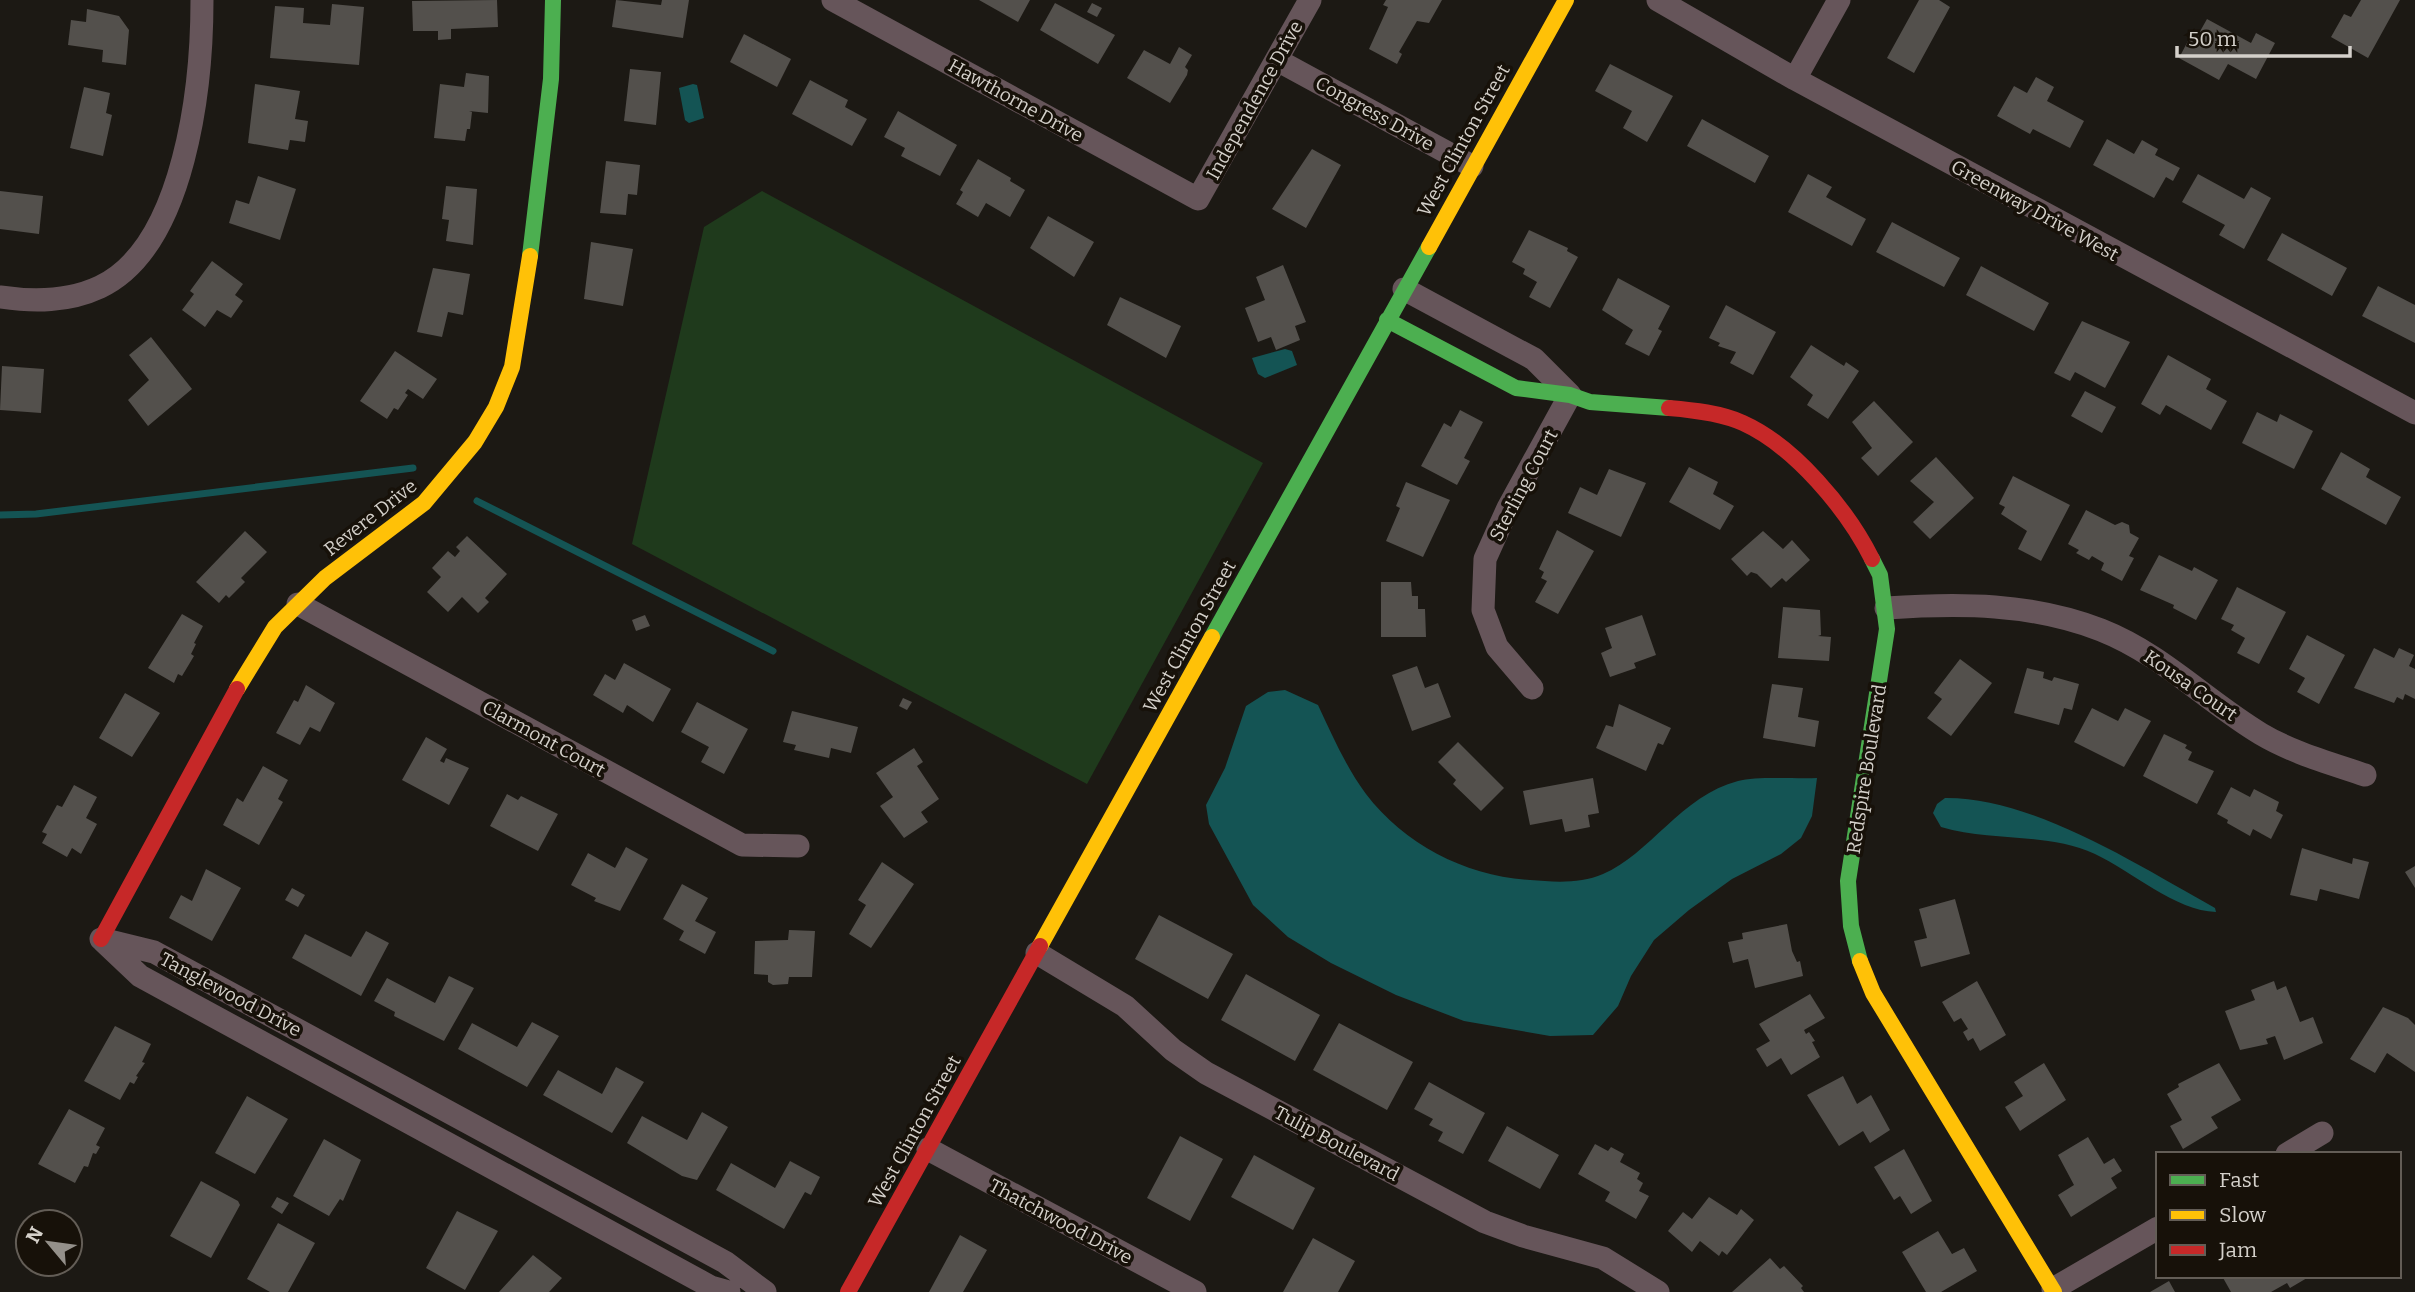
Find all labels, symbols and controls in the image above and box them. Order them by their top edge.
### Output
scale bar [2177,14,2350,58]
street label: Independence Drive [1201,17,1308,184]
text: 50 m [2188,26,2237,52]
street label: Hawthorne Drive [944,54,1087,147]
street label: West Clinton Street [1412,60,1515,220]
street label: Congress Drive [1311,71,1438,156]
street label: Greenway Drive West [1947,155,2123,266]
street label: Sterling Court [1484,425,1563,545]
street label: Revere Drive [319,474,421,561]
street label: West Clinton Street [1138,556,1241,716]
street label: Kousa Court [2140,645,2242,726]
street label: Redspire Boulevard [1842,683,1891,856]
street label: Clarmont Court [478,695,609,782]
street label: Tanglewood Drive [156,947,305,1041]
street label: West Clinton Street [863,1051,966,1211]
street label: Tulip Boulevard [1270,1101,1403,1186]
legend [2156,1152,2401,1278]
text: Fast [2219,1167,2260,1193]
street label: Thatchwood Drive [985,1174,1136,1269]
text: Slow [2219,1202,2266,1228]
north arrow [14,1208,84,1278]
text: N [21,1223,48,1247]
text: Jam [2218,1237,2257,1263]

